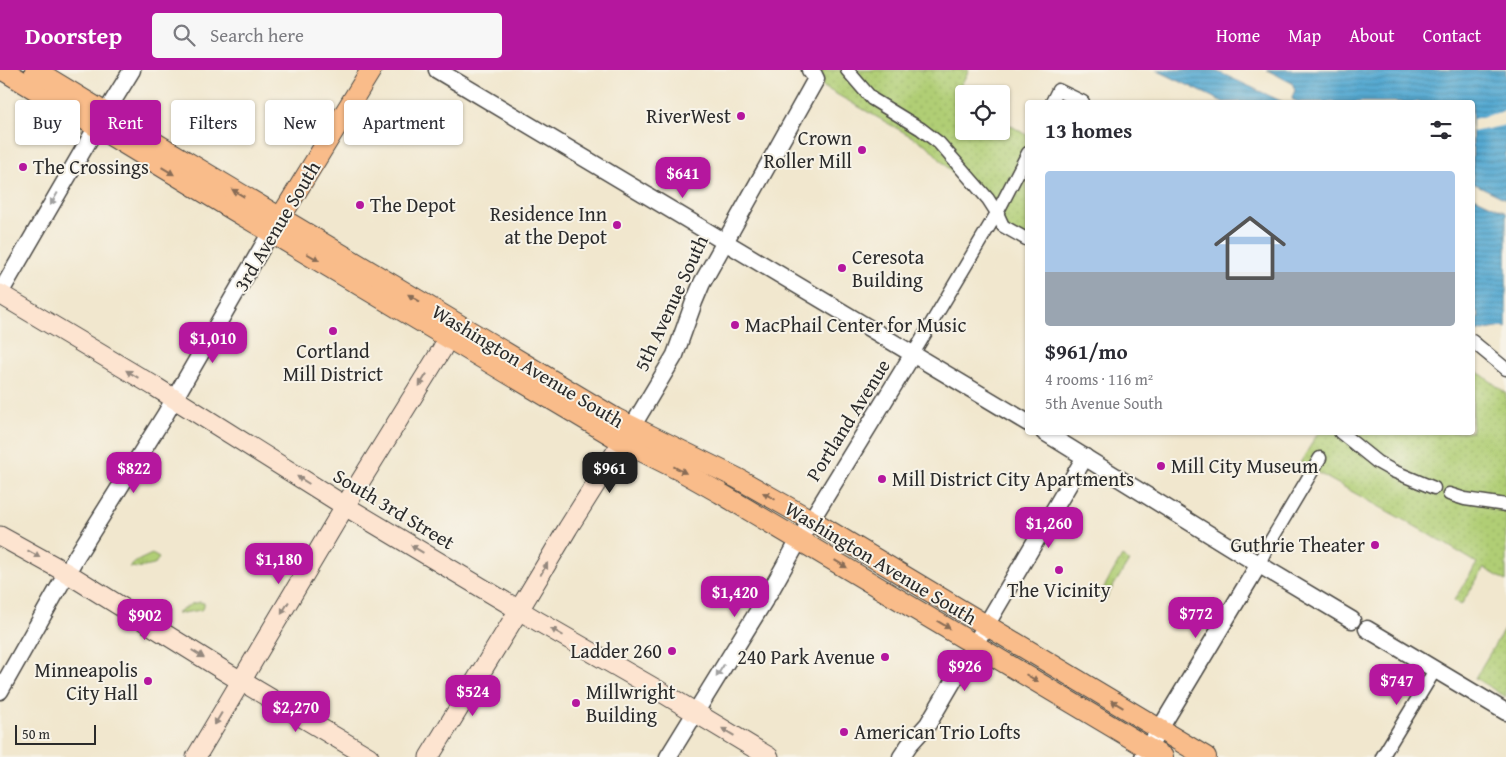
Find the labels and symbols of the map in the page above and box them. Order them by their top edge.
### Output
place label: RiverWest [646,101,731,130]
marker: RiverWest [735,110,747,122]
place label: Crown Roller Mill [764,123,852,175]
marker: Crown Roller Mill [856,144,868,156]
place label: The Crossings [33,152,149,181]
street label: 3rd Avenue South [226,155,327,297]
pin: $641 [653,156,713,199]
marker: The Crossings [17,161,29,173]
one-way arrow [162,166,175,175]
one-way arrow [232,188,245,198]
place label: The Depot [370,190,456,219]
one-way arrow [50,193,59,206]
marker: The Depot [354,199,366,211]
place label: Residence Inn at the Depot [490,199,607,251]
marker: Residence Inn at the Depot [611,219,623,231]
street label: 5th Avenue South [626,230,715,376]
place label: Ceresota Building [852,242,925,294]
one-way arrow [307,253,320,262]
marker: Ceresota Building [836,262,848,274]
one-way arrow [407,294,420,303]
street label: Washington Avenue South [427,297,630,435]
place label: MacPhail Center for Music [745,310,966,339]
marker: MacPhail Center for Music [729,319,741,331]
pin: $1,010 [172,322,254,364]
marker: Cortland Mill District [327,325,339,337]
place label: Cortland Mill District [283,336,383,388]
street label: Portland Avenue [798,353,897,486]
one-way arrow [126,369,139,378]
one-way arrow [418,373,427,386]
place label: Mill City Museum [1171,451,1319,480]
pin: $822 [104,452,164,494]
pin: $961 [580,452,640,494]
marker: Mill City Museum [1155,460,1167,472]
street label: South 3rd Street [328,461,460,556]
place label: Mill District City Apartments [892,464,1134,493]
one-way arrow [673,466,687,475]
marker: Mill District City Apartments [876,473,888,485]
one-way arrow [297,476,310,485]
one-way arrow [762,492,775,501]
street label: Washington Avenue South [780,494,983,632]
pin: $1,260 [1008,506,1090,549]
place label: Guthrie Theater [1230,530,1365,559]
marker: Guthrie Theater [1369,539,1381,551]
pin: $1,180 [238,542,320,585]
one-way arrow [411,545,424,554]
one-way arrow [26,550,41,558]
one-way arrow [835,560,848,569]
one-way arrow [539,562,548,576]
marker: The Vicinity [1053,564,1065,576]
place label: The Vicinity [1007,575,1111,604]
pin: $1,420 [694,576,776,618]
pin: $772 [1166,596,1226,639]
pin: $902 [115,598,175,641]
one-way arrow [280,602,289,615]
one-way arrow [937,621,950,630]
one-way arrow [550,628,564,637]
place label: Ladder 260 [571,636,662,665]
place label: 240 Park Avenue [737,642,875,671]
marker: Ladder 260 [666,645,678,657]
one-way arrow [191,650,204,659]
pin: $926 [935,650,995,692]
marker: 240 Park Avenue [879,651,891,663]
place label: Minneapolis City Hall [35,655,138,707]
pin: $747 [1367,664,1427,706]
one-way arrow [715,665,725,678]
one-way arrow [1025,673,1038,682]
pin: $524 [443,674,503,717]
marker: Minneapolis City Hall [142,675,154,687]
place label: Millwright Building [586,677,676,729]
pin: $2,270 [255,690,337,733]
marker: Millwright Building [570,697,582,709]
one-way arrow [1111,699,1124,708]
one-way arrow [214,712,223,725]
place label: American Trio Lofts [854,717,1021,746]
scale bar [15,722,96,745]
marker: American Trio Lofts [838,726,850,738]
one-way arrow [721,727,734,736]

